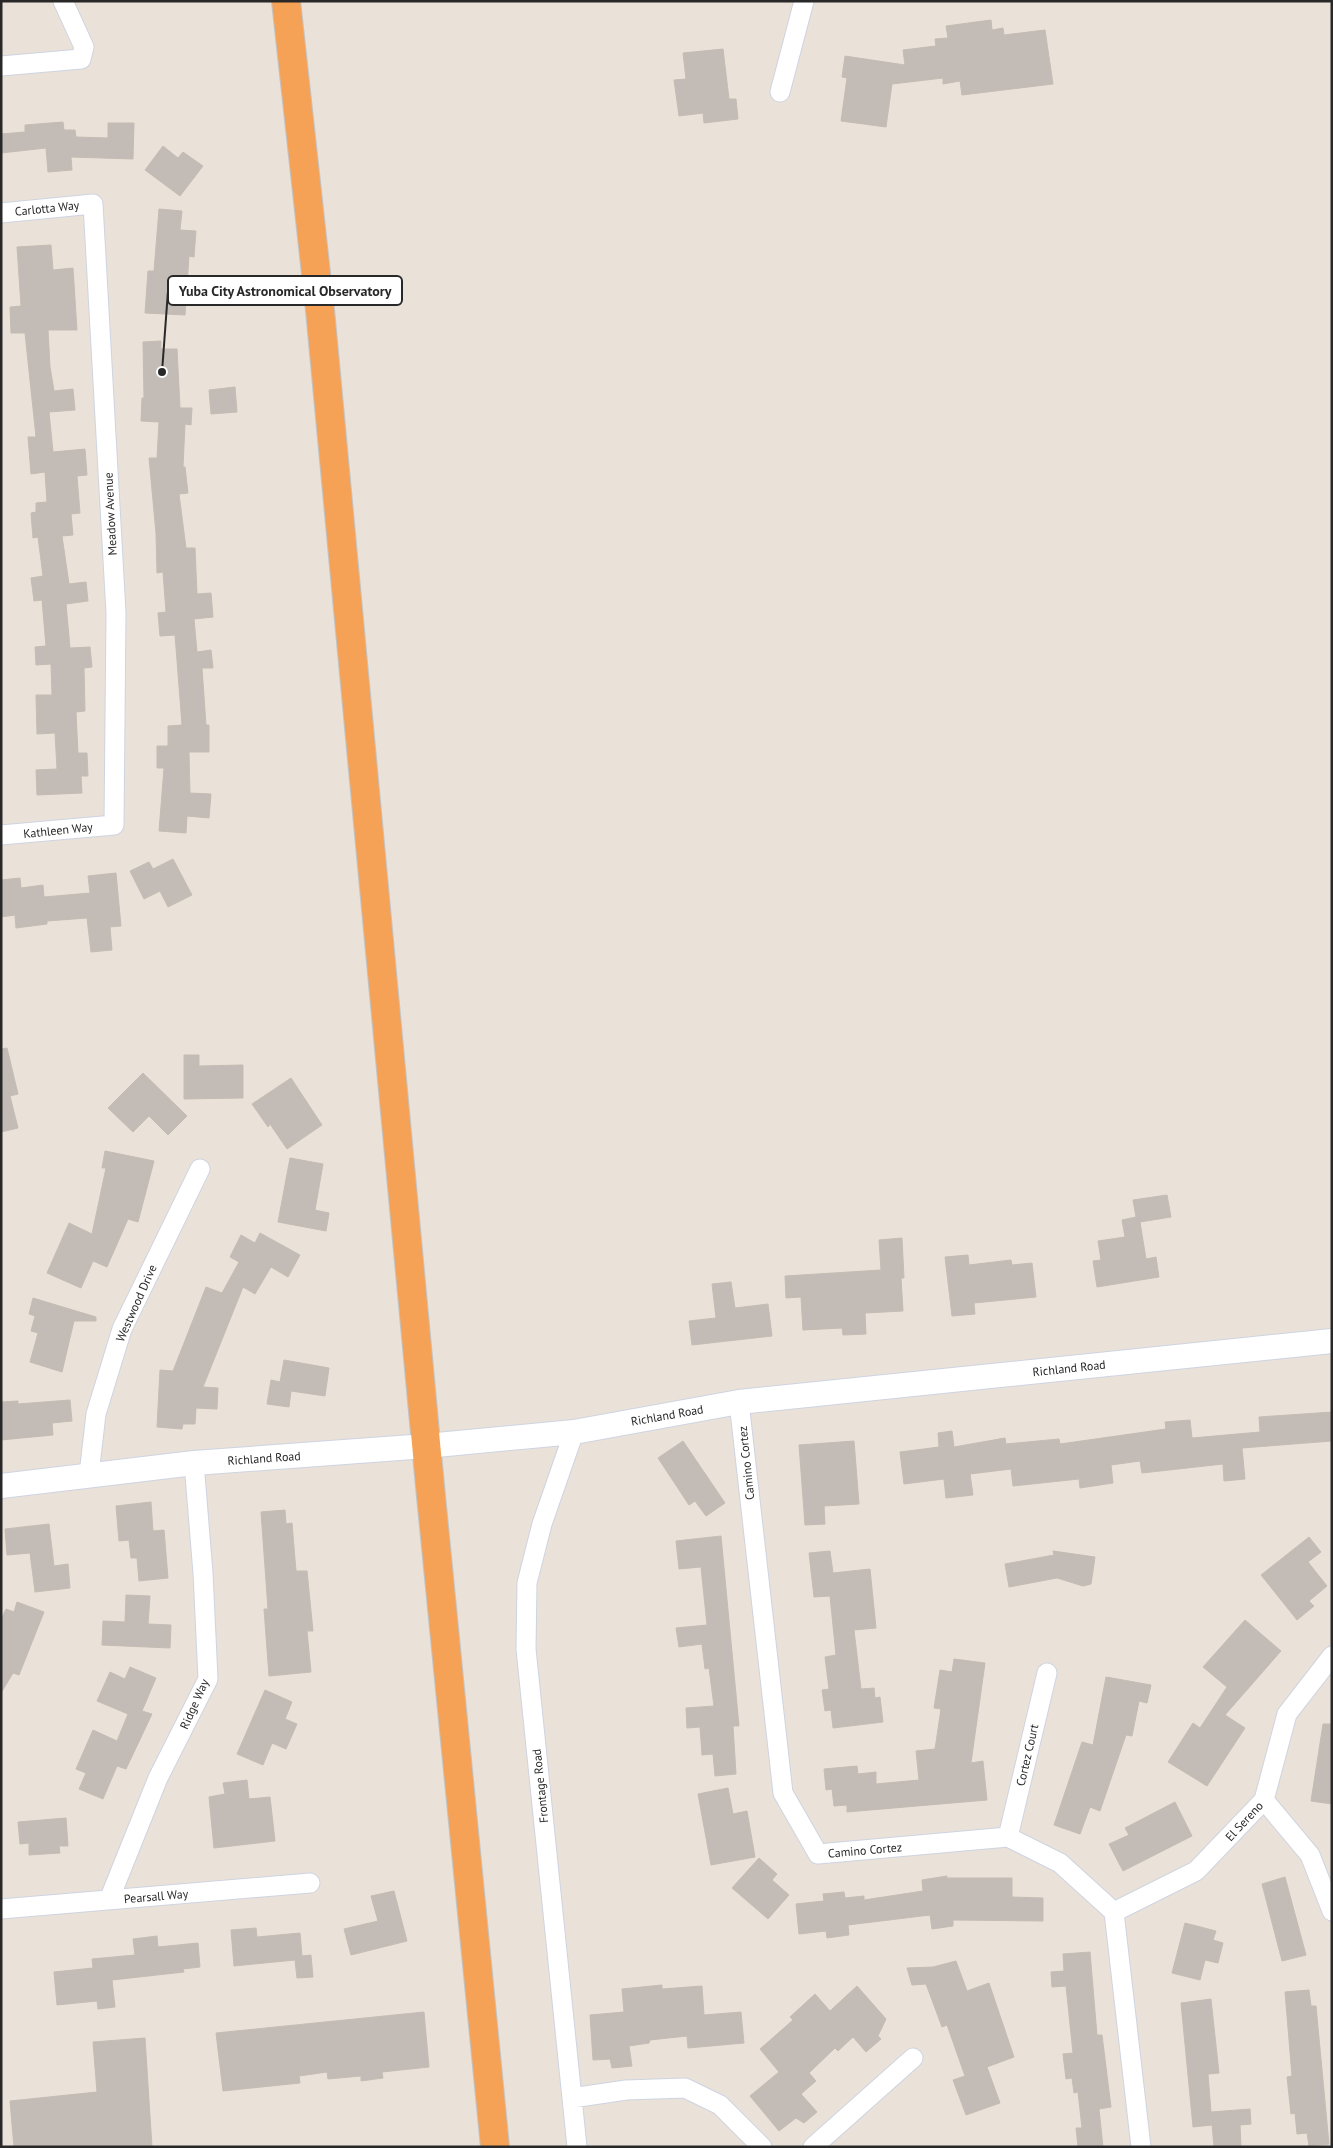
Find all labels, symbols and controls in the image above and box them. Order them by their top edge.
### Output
street label: Carlotta Way [14,197,80,219]
callout: Yuba City Astronomical Observatory [168,276,402,305]
text: Yuba City Astronomical Observatory [178,282,392,300]
street label: Meadow Avenue [100,472,120,556]
street label: Kathleen Way [23,819,94,841]
street label: Westwood Drive [112,1262,160,1344]
street label: Richland Road [1032,1357,1106,1379]
street label: Richland Road [630,1401,704,1429]
street label: Camino Cortez [735,1425,757,1501]
street label: Richland Road [227,1448,301,1468]
street label: Ridge Way [176,1676,212,1731]
street label: Cortez Court [1013,1722,1041,1788]
street label: Frontage Road [529,1748,551,1824]
street label: El Sereno [1222,1798,1266,1844]
street label: Camino Cortez [827,1839,903,1861]
street label: Pearsall Way [123,1886,189,1906]

